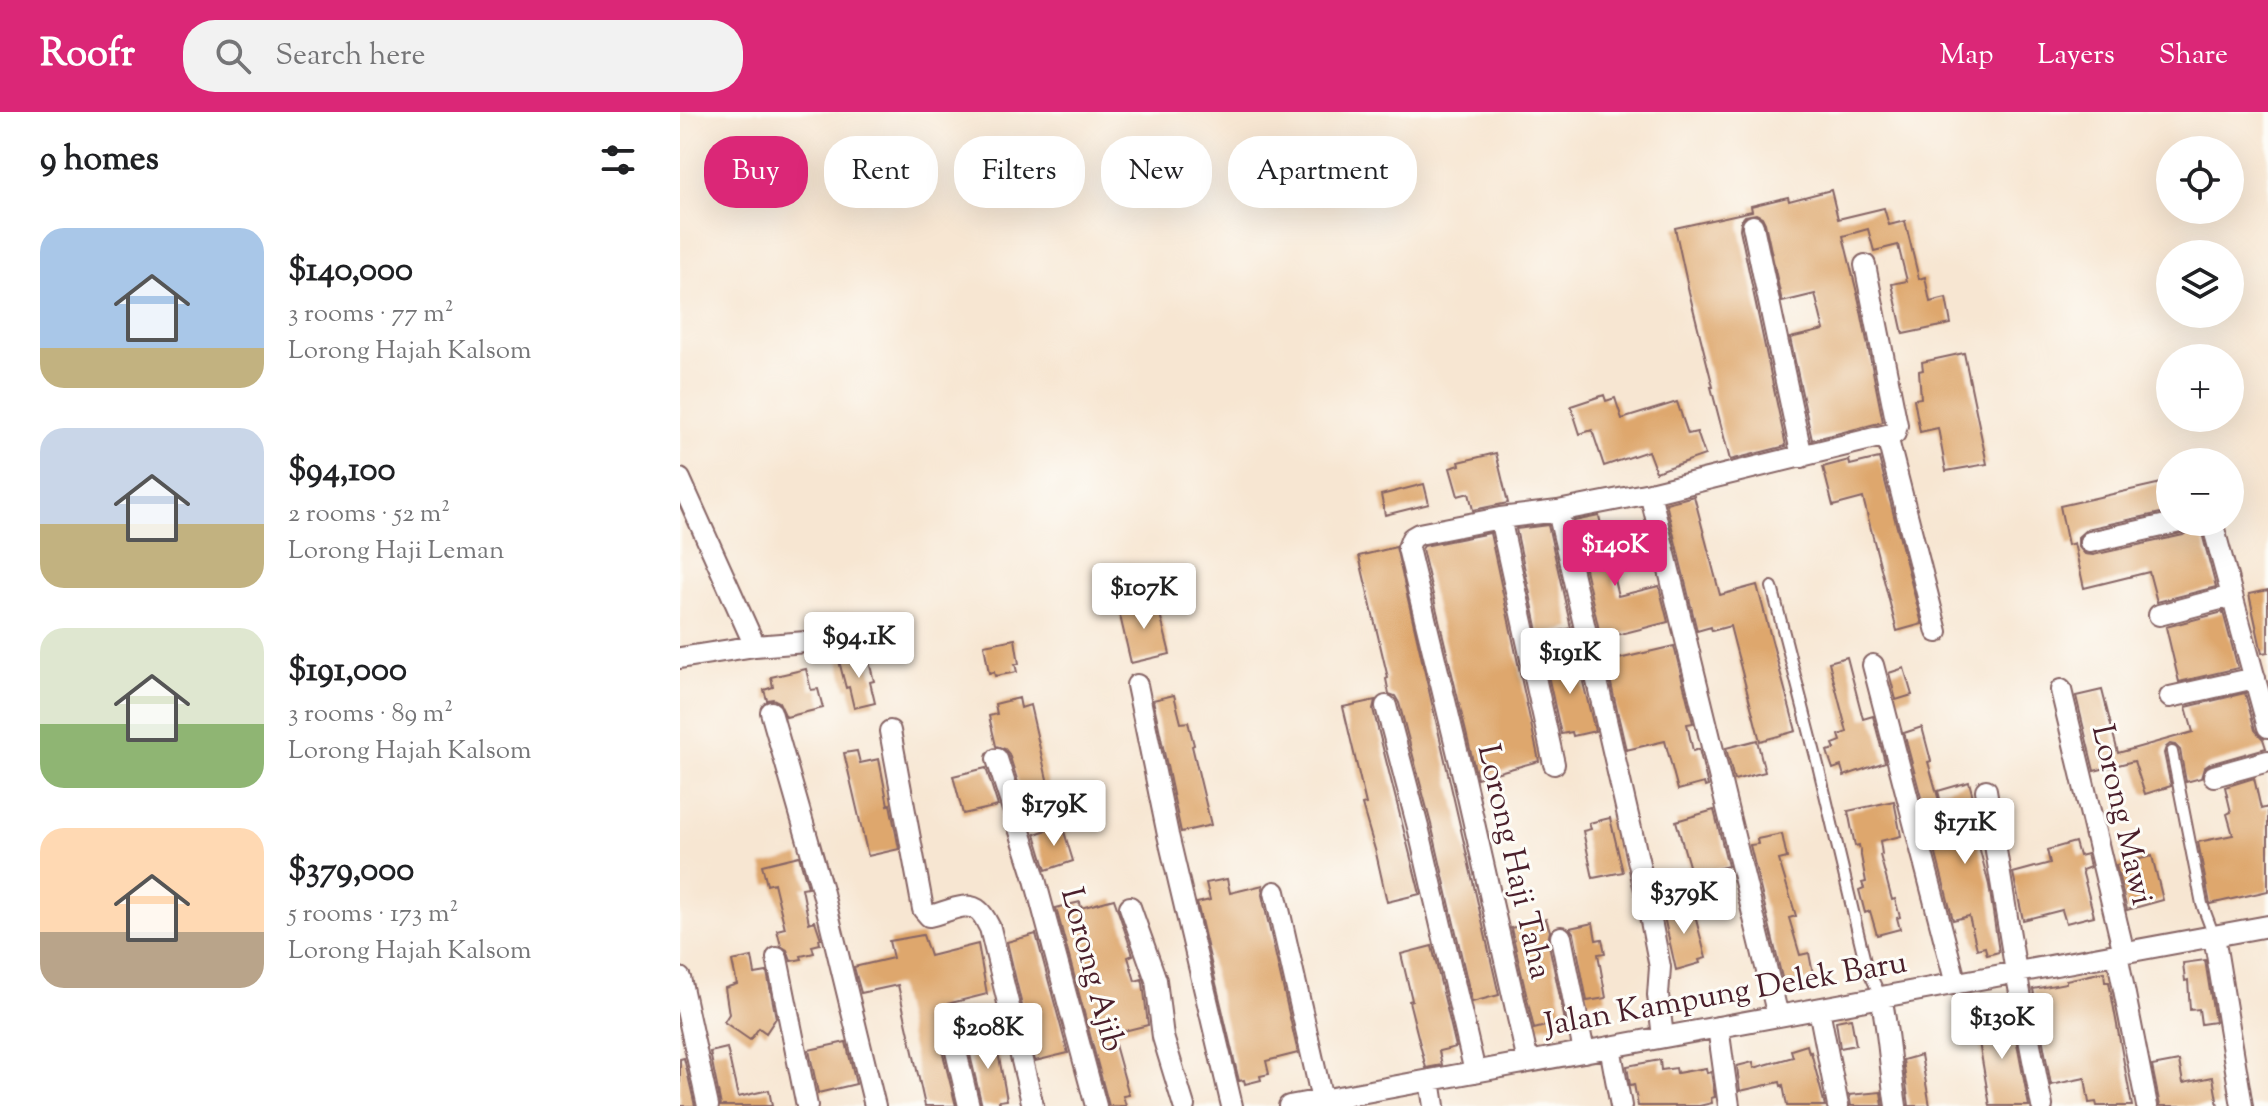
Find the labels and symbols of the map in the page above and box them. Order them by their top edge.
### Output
pin: $140K [1559,520,1671,588]
pin: $107K [1088,563,1200,631]
pin: $94.1K [794,612,924,680]
pin: $191K [1514,628,1626,696]
street label: Lorong Mawi [2078,720,2164,910]
street label: Lorong Haji Taha [1464,740,1562,984]
pin: $179K [998,780,1110,848]
pin: $171K [1909,798,2021,866]
pin: $379K [1628,868,1740,936]
street label: Lorong Ajib [1047,883,1135,1057]
street label: Jalan Kampung Delek Baru [1539,940,1911,1050]
pin: $130K [1946,993,2058,1061]
pin: $208K [932,1003,1044,1071]

